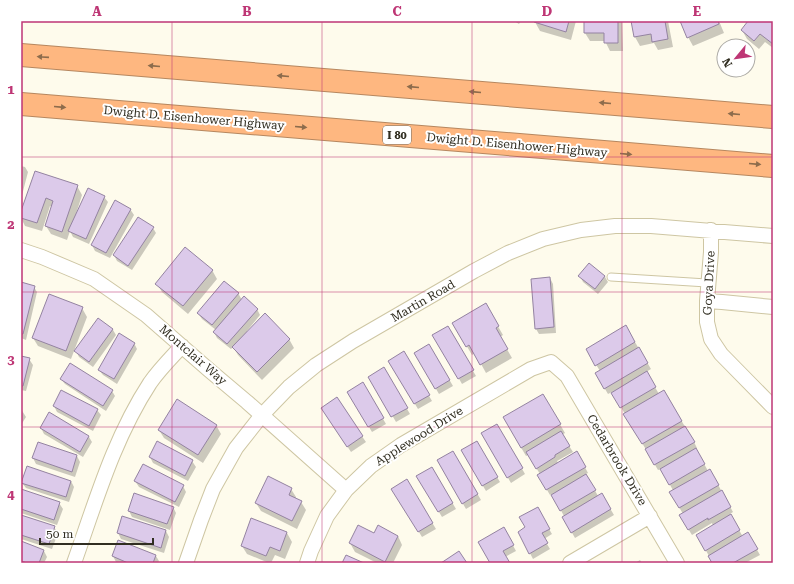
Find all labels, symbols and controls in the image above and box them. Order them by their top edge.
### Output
text: A [92,4,102,19]
text: B [242,4,252,19]
text: C [392,4,402,19]
text: D [542,4,552,19]
text: E [693,4,701,19]
north arrow [716,38,756,78]
one-way arrow [37,53,50,60]
text: N [720,55,735,69]
one-way arrow [148,62,160,69]
one-way arrow [277,73,289,80]
text: 1 [7,82,15,97]
one-way arrow [407,84,419,90]
one-way arrow [469,89,481,96]
one-way arrow [599,99,611,106]
one-way arrow [54,103,66,110]
street label: Dwight D. Eisenhower Highway [103,103,286,133]
one-way arrow [728,110,740,117]
one-way arrow [295,123,307,130]
road number: I 80 [383,126,411,144]
street label: Dwight D. Eisenhower Highway [426,130,609,160]
one-way arrow [620,150,632,157]
one-way arrow [749,161,762,168]
text: 2 [7,217,15,232]
street label: Goya Drive [700,250,718,316]
street label: Martin Road [389,277,458,325]
street label: Montclair Way [157,322,230,389]
text: 3 [7,352,15,367]
street label: Applewood Drive [373,403,466,469]
street label: Cedarbrook Drive [584,412,650,508]
text: 4 [7,487,15,502]
scale bar [40,520,153,546]
text: 50 m [46,527,73,541]

